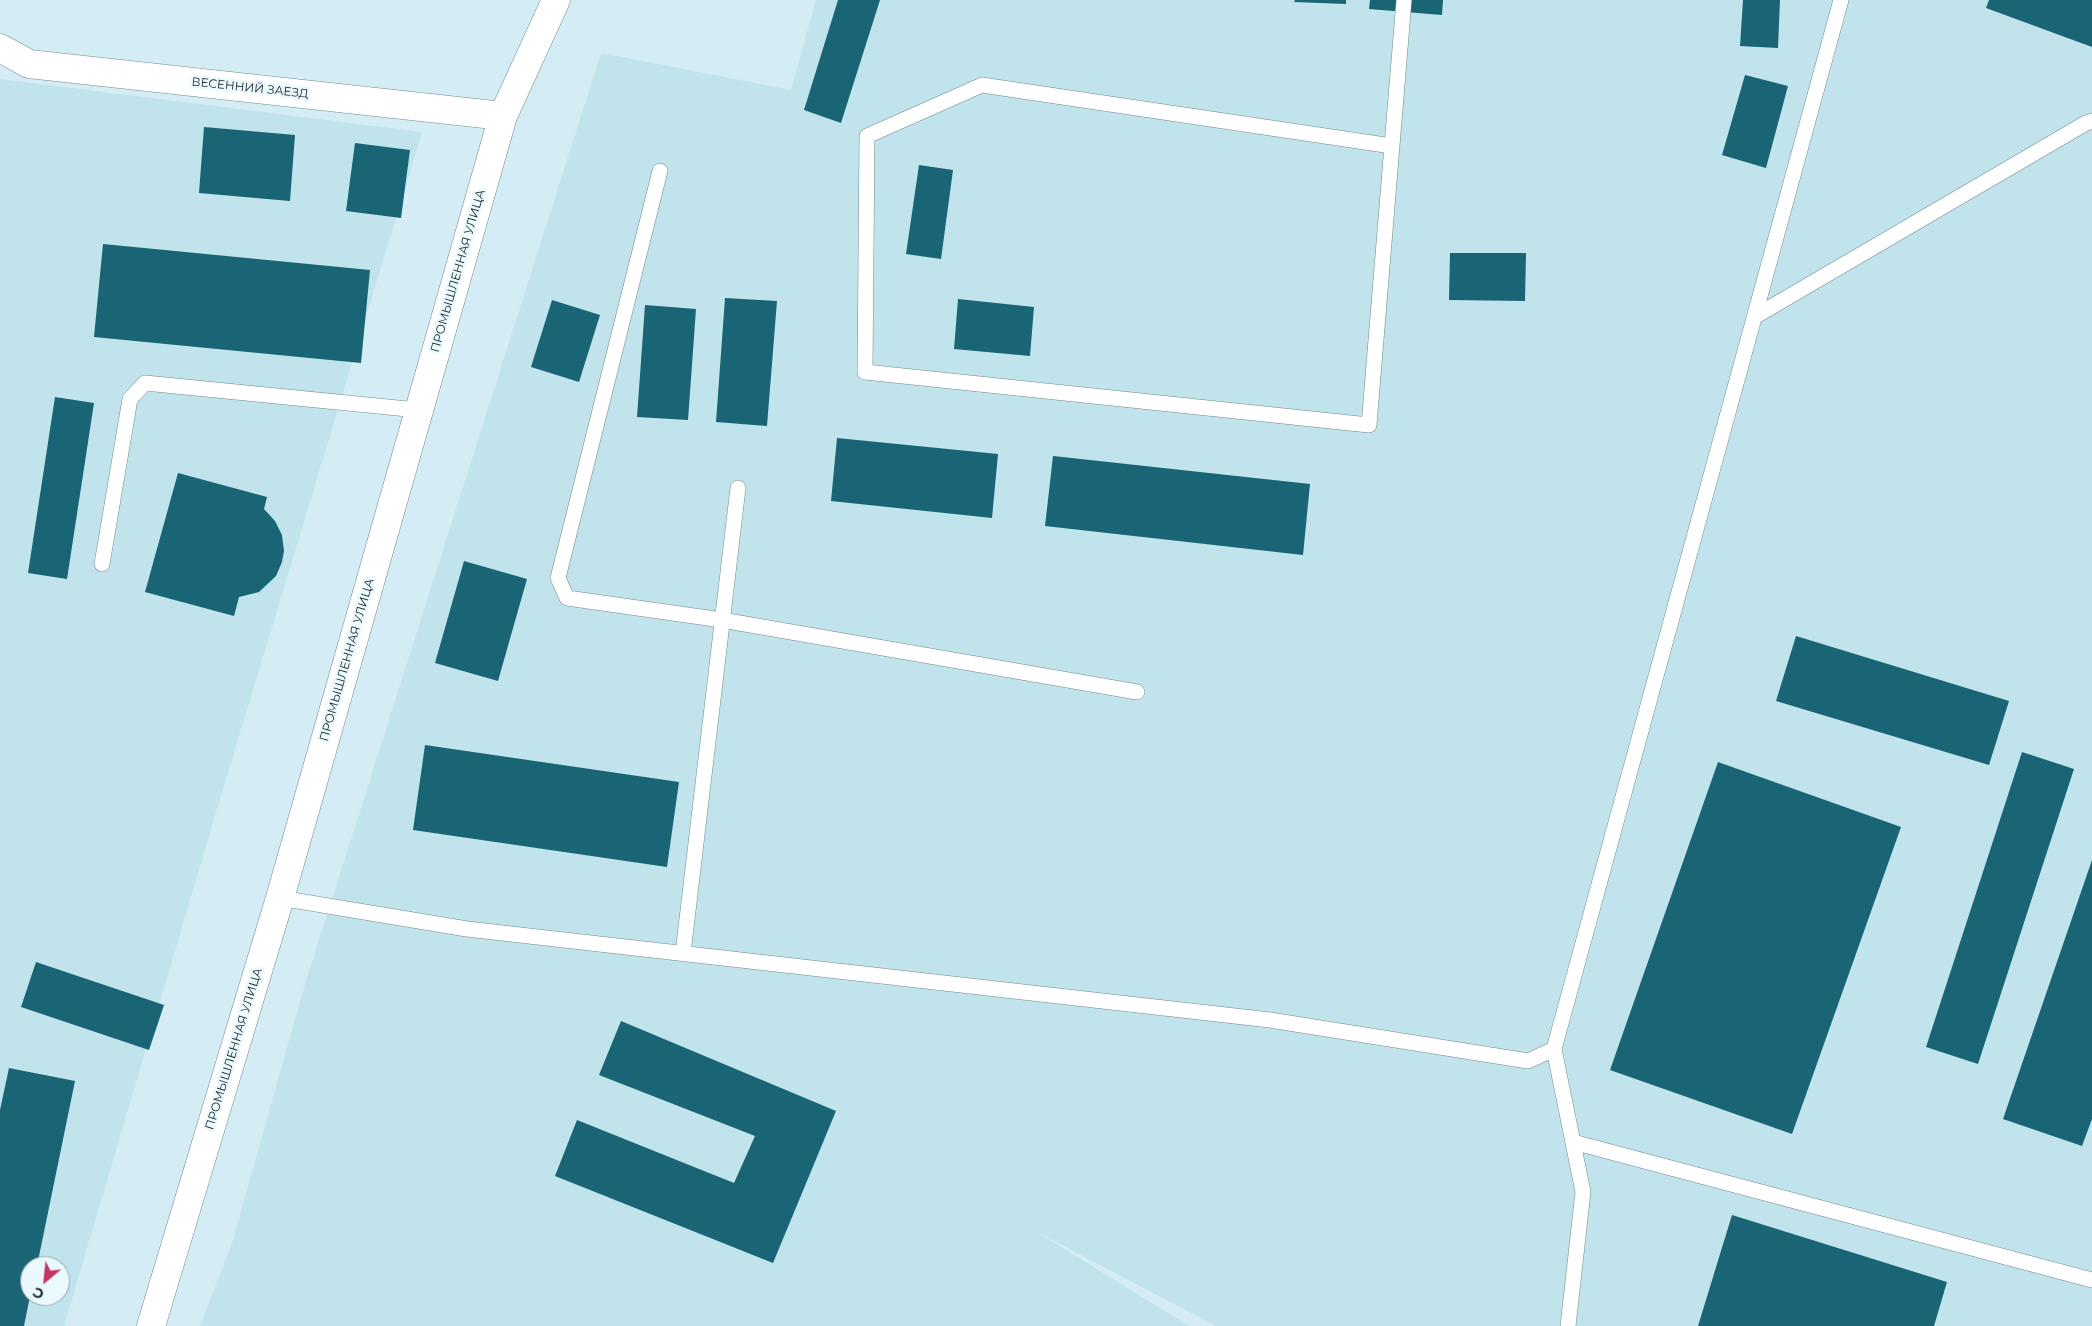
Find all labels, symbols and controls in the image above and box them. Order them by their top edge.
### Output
street label: ВЕСЕННИЙ ЗАЕЗД [191,75,309,101]
street label: ПРОМЫШЛЕННАЯ УЛИЦА [428,188,488,354]
street label: ПРОМЫШЛЕННАЯ УЛИЦА [317,577,377,743]
street label: ПРОМЫШЛЕННАЯ УЛИЦА [202,966,266,1132]
north arrow [20,1256,70,1306]
text: С [30,1283,47,1304]

